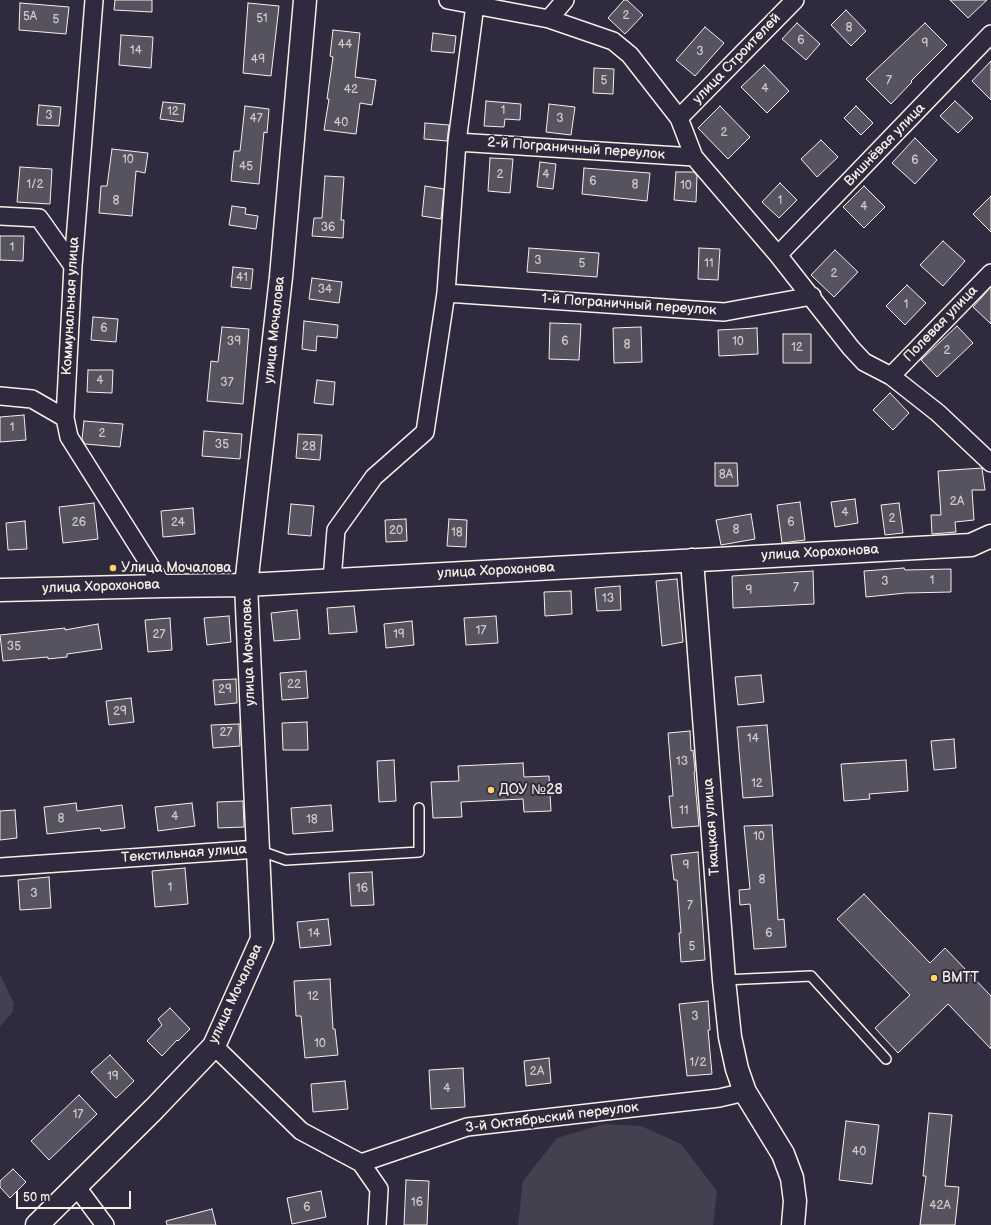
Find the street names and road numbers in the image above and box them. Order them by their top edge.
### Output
street label: улица Строителей [689,10,785,108]
street label: Вишнёвая улица [841,100,929,190]
street label: 2-й Пограничный переулок [487,134,665,164]
street label: Коммунальная улица [59,236,83,376]
street label: улица Мочалова [261,275,289,385]
street label: Полевая улица [900,282,982,366]
street label: 1-й Пограничный переулок [541,291,717,319]
street label: улица Хорохонова [761,542,879,564]
street label: улица Хорохонова [437,560,555,582]
street label: улица Хорохонова [42,577,160,597]
street label: улица Мочалова [239,598,259,706]
street label: Ткацкая улица [700,778,724,876]
street label: Текстильная улица [121,841,247,867]
street label: улица Мочалова [206,942,266,1046]
street label: 3-й Октябрьский переулок [464,1099,640,1137]

